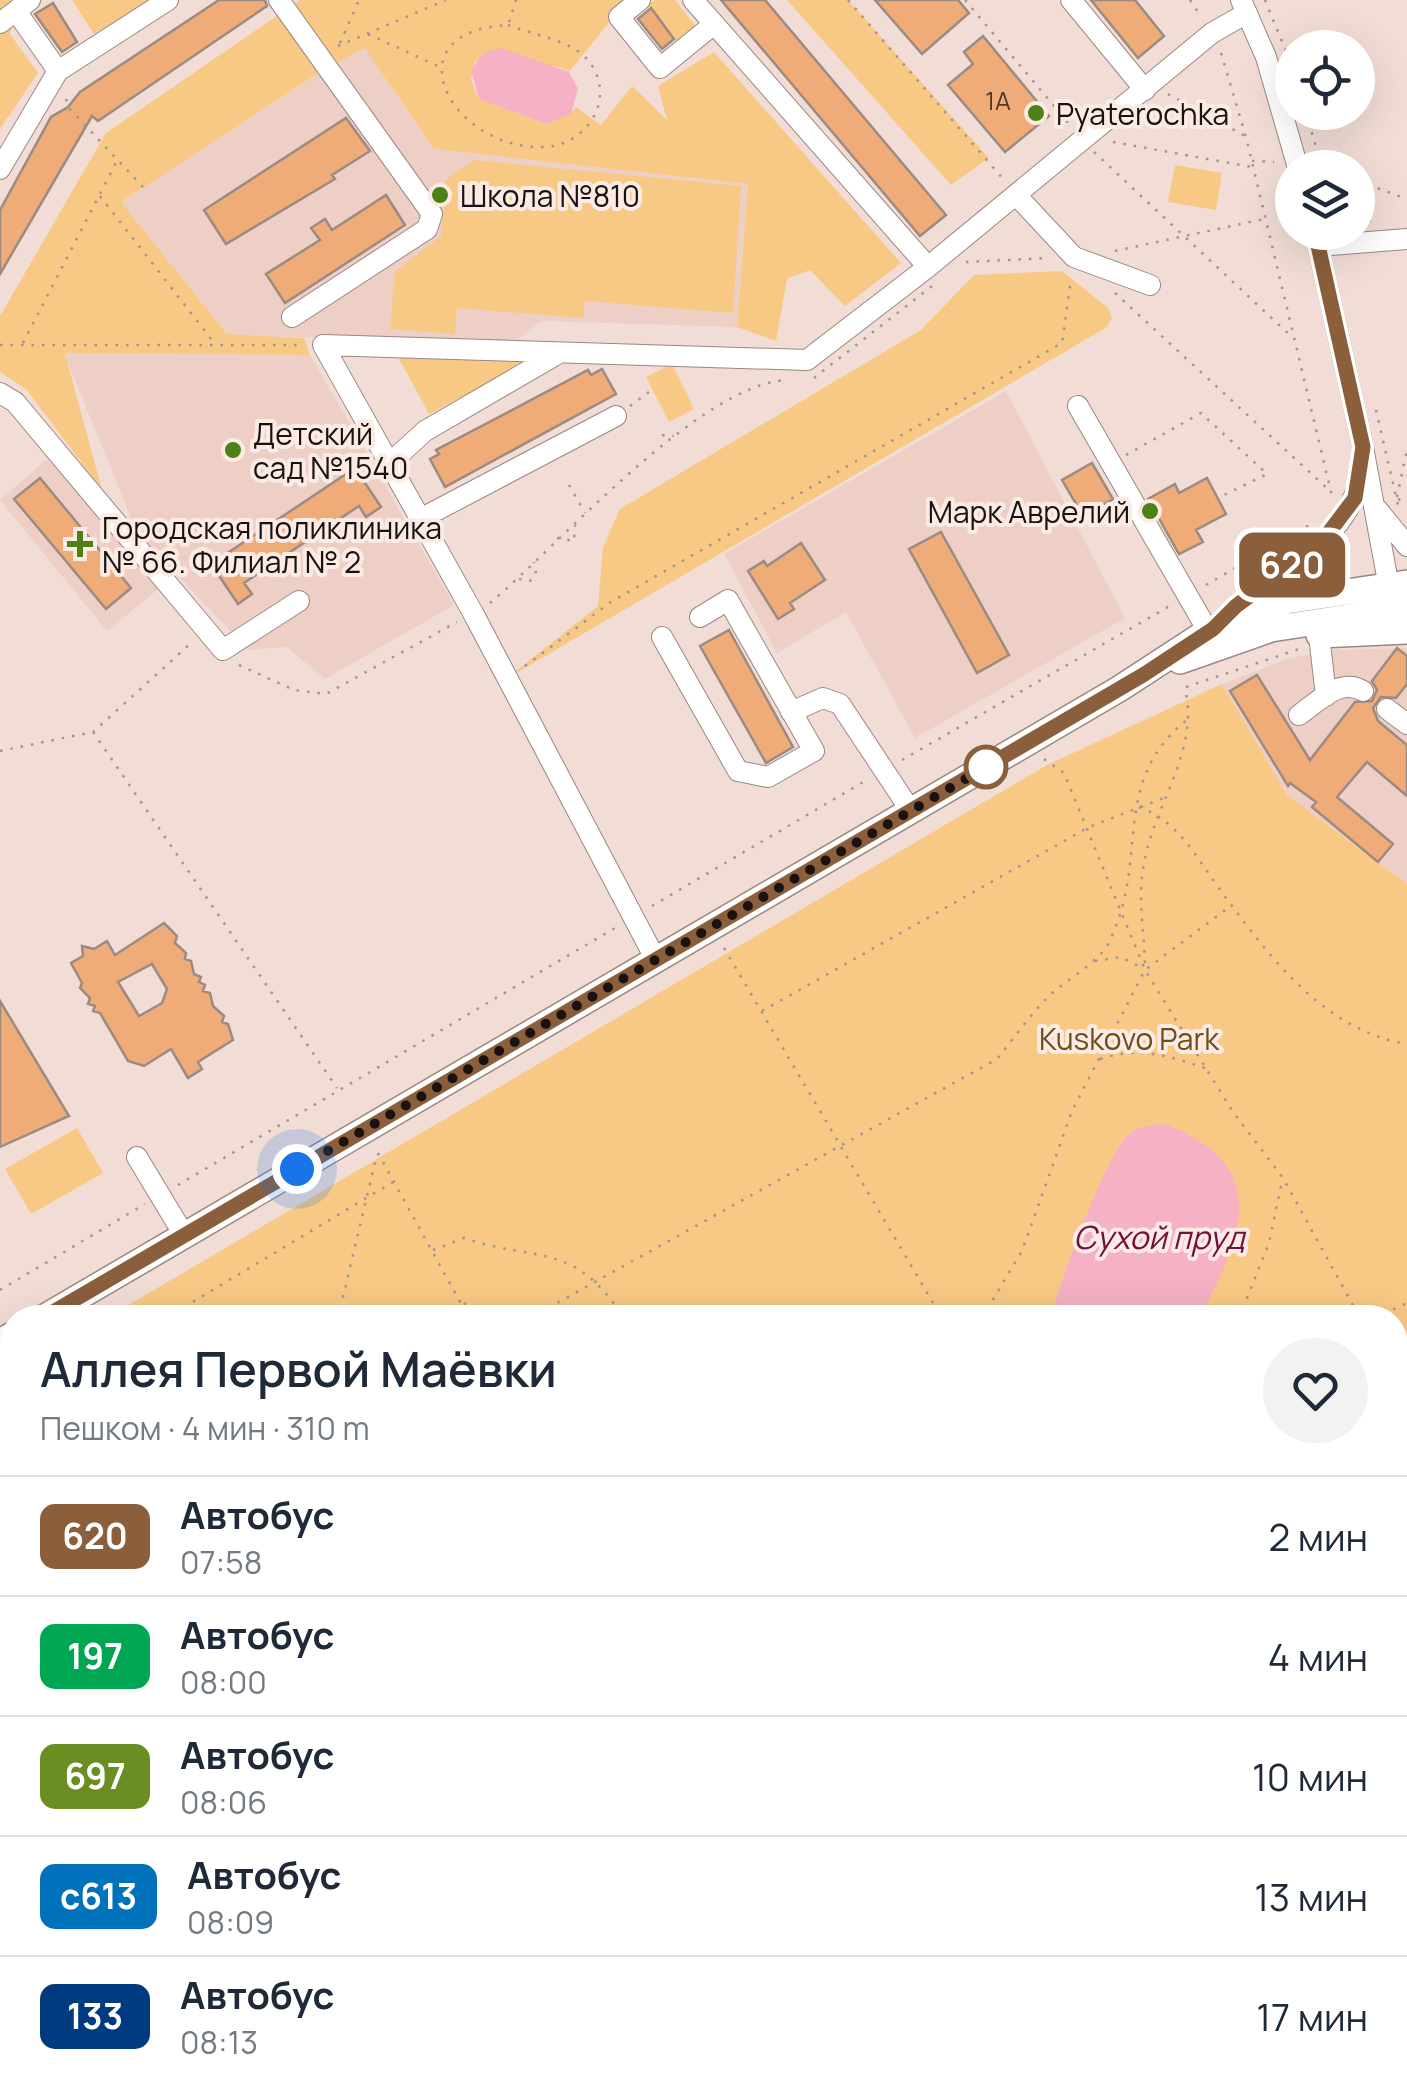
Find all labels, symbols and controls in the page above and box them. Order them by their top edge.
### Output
map controls [1275,30,1375,250]
button: locate [1275,30,1375,130]
house number: 1А [985,83,1011,118]
place label: Pyaterochka [1056,93,1229,134]
marker: Pyaterochka [1025,102,1047,124]
button: layers [1275,150,1375,250]
place label: Школа №810 [460,175,640,216]
marker: Школа №810 [429,184,451,206]
place label: Детский сад №1540 [253,413,408,488]
marker: Детский сад №1540 [222,439,244,461]
place label: Марк Аврелий [928,491,1130,532]
marker: Марк Аврелий [1139,500,1161,522]
place label: Городская поликлиника № 66. Филиал № 2 [102,507,442,582]
marker: Городская поликлиника № 66. Филиал № 2 [67,531,93,557]
line badge: 620 [1234,532,1350,598]
text: 620 [1259,541,1325,589]
unlabelled marker [965,746,1007,788]
park label: Kuskovo Park [1039,1018,1220,1059]
your location [272,1144,322,1194]
water label: Сухой пруд [1073,1215,1247,1259]
text: Аллея Первой Маёвки [40,1336,557,1401]
button: heart [1263,1338,1368,1443]
text: Пешком · 4 мин · 310 m [40,1406,370,1450]
text: Автобус [180,1488,334,1540]
text: 2 мин [1268,1510,1368,1562]
text: 620 [62,1512,128,1560]
text: 07:58 [180,1540,262,1584]
text: Автобус [180,1608,334,1660]
text: 4 мин [1268,1630,1368,1682]
text: 197 [67,1632,123,1680]
text: 08:00 [180,1660,267,1704]
text: Автобус [180,1728,334,1780]
text: 10 мин [1252,1750,1368,1802]
text: 697 [64,1752,126,1800]
text: 08:06 [180,1780,267,1824]
text: Автобус [187,1848,341,1900]
text: 13 мин [1254,1870,1368,1922]
text: с613 [60,1872,137,1920]
text: 08:09 [187,1900,274,1944]
text: Автобус [180,1968,334,2020]
text: 17 мин [1256,1990,1368,2042]
text: 133 [67,1992,123,2040]
text: 08:13 [180,2020,258,2064]

